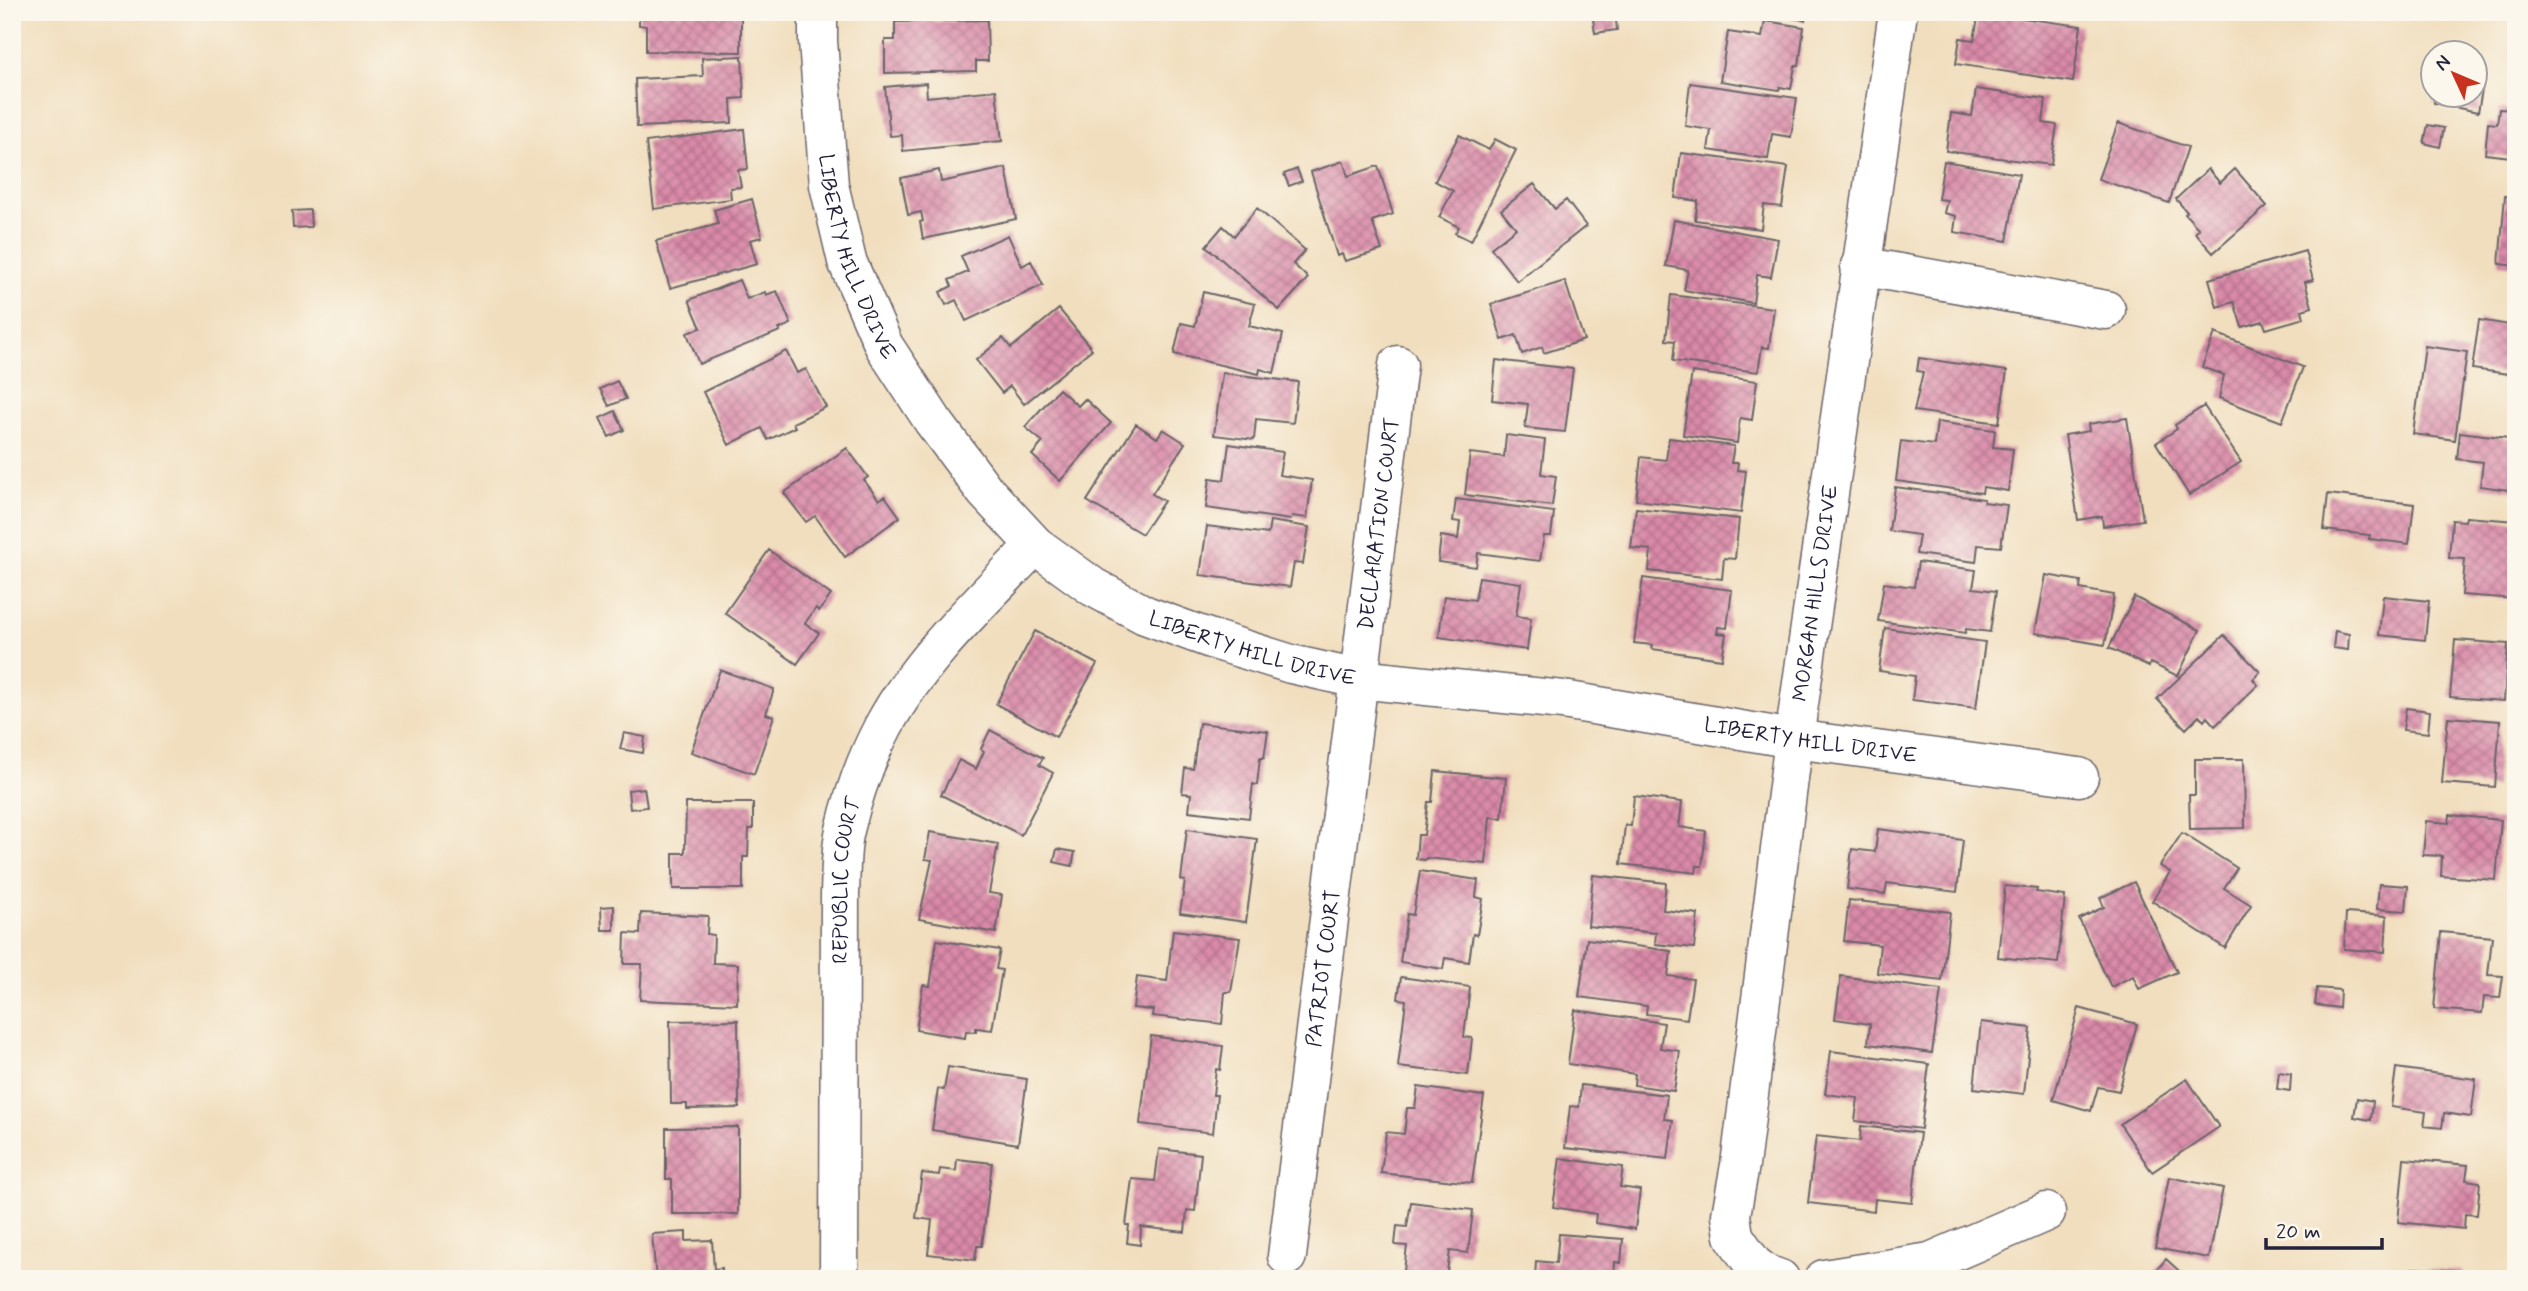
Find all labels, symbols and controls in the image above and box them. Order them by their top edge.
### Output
north arrow [2420,38,2490,108]
text: N [2429,50,2456,76]
street label: LIBERTY HILL DRIVE [812,153,902,365]
street label: DECLARATION COURT [1352,416,1406,632]
street label: MORGAN HILLS DRIVE [1787,483,1845,703]
street label: LIBERTY HILL DRIVE [1145,605,1359,693]
street label: LIBERTY HILL DRIVE [1702,711,1919,770]
street label: REPUBLIC COURT [827,793,868,964]
street label: PATRIOT COURT [1300,888,1348,1049]
scale bar [2266,1207,2381,1251]
text: 20 m [2276,1218,2321,1246]

